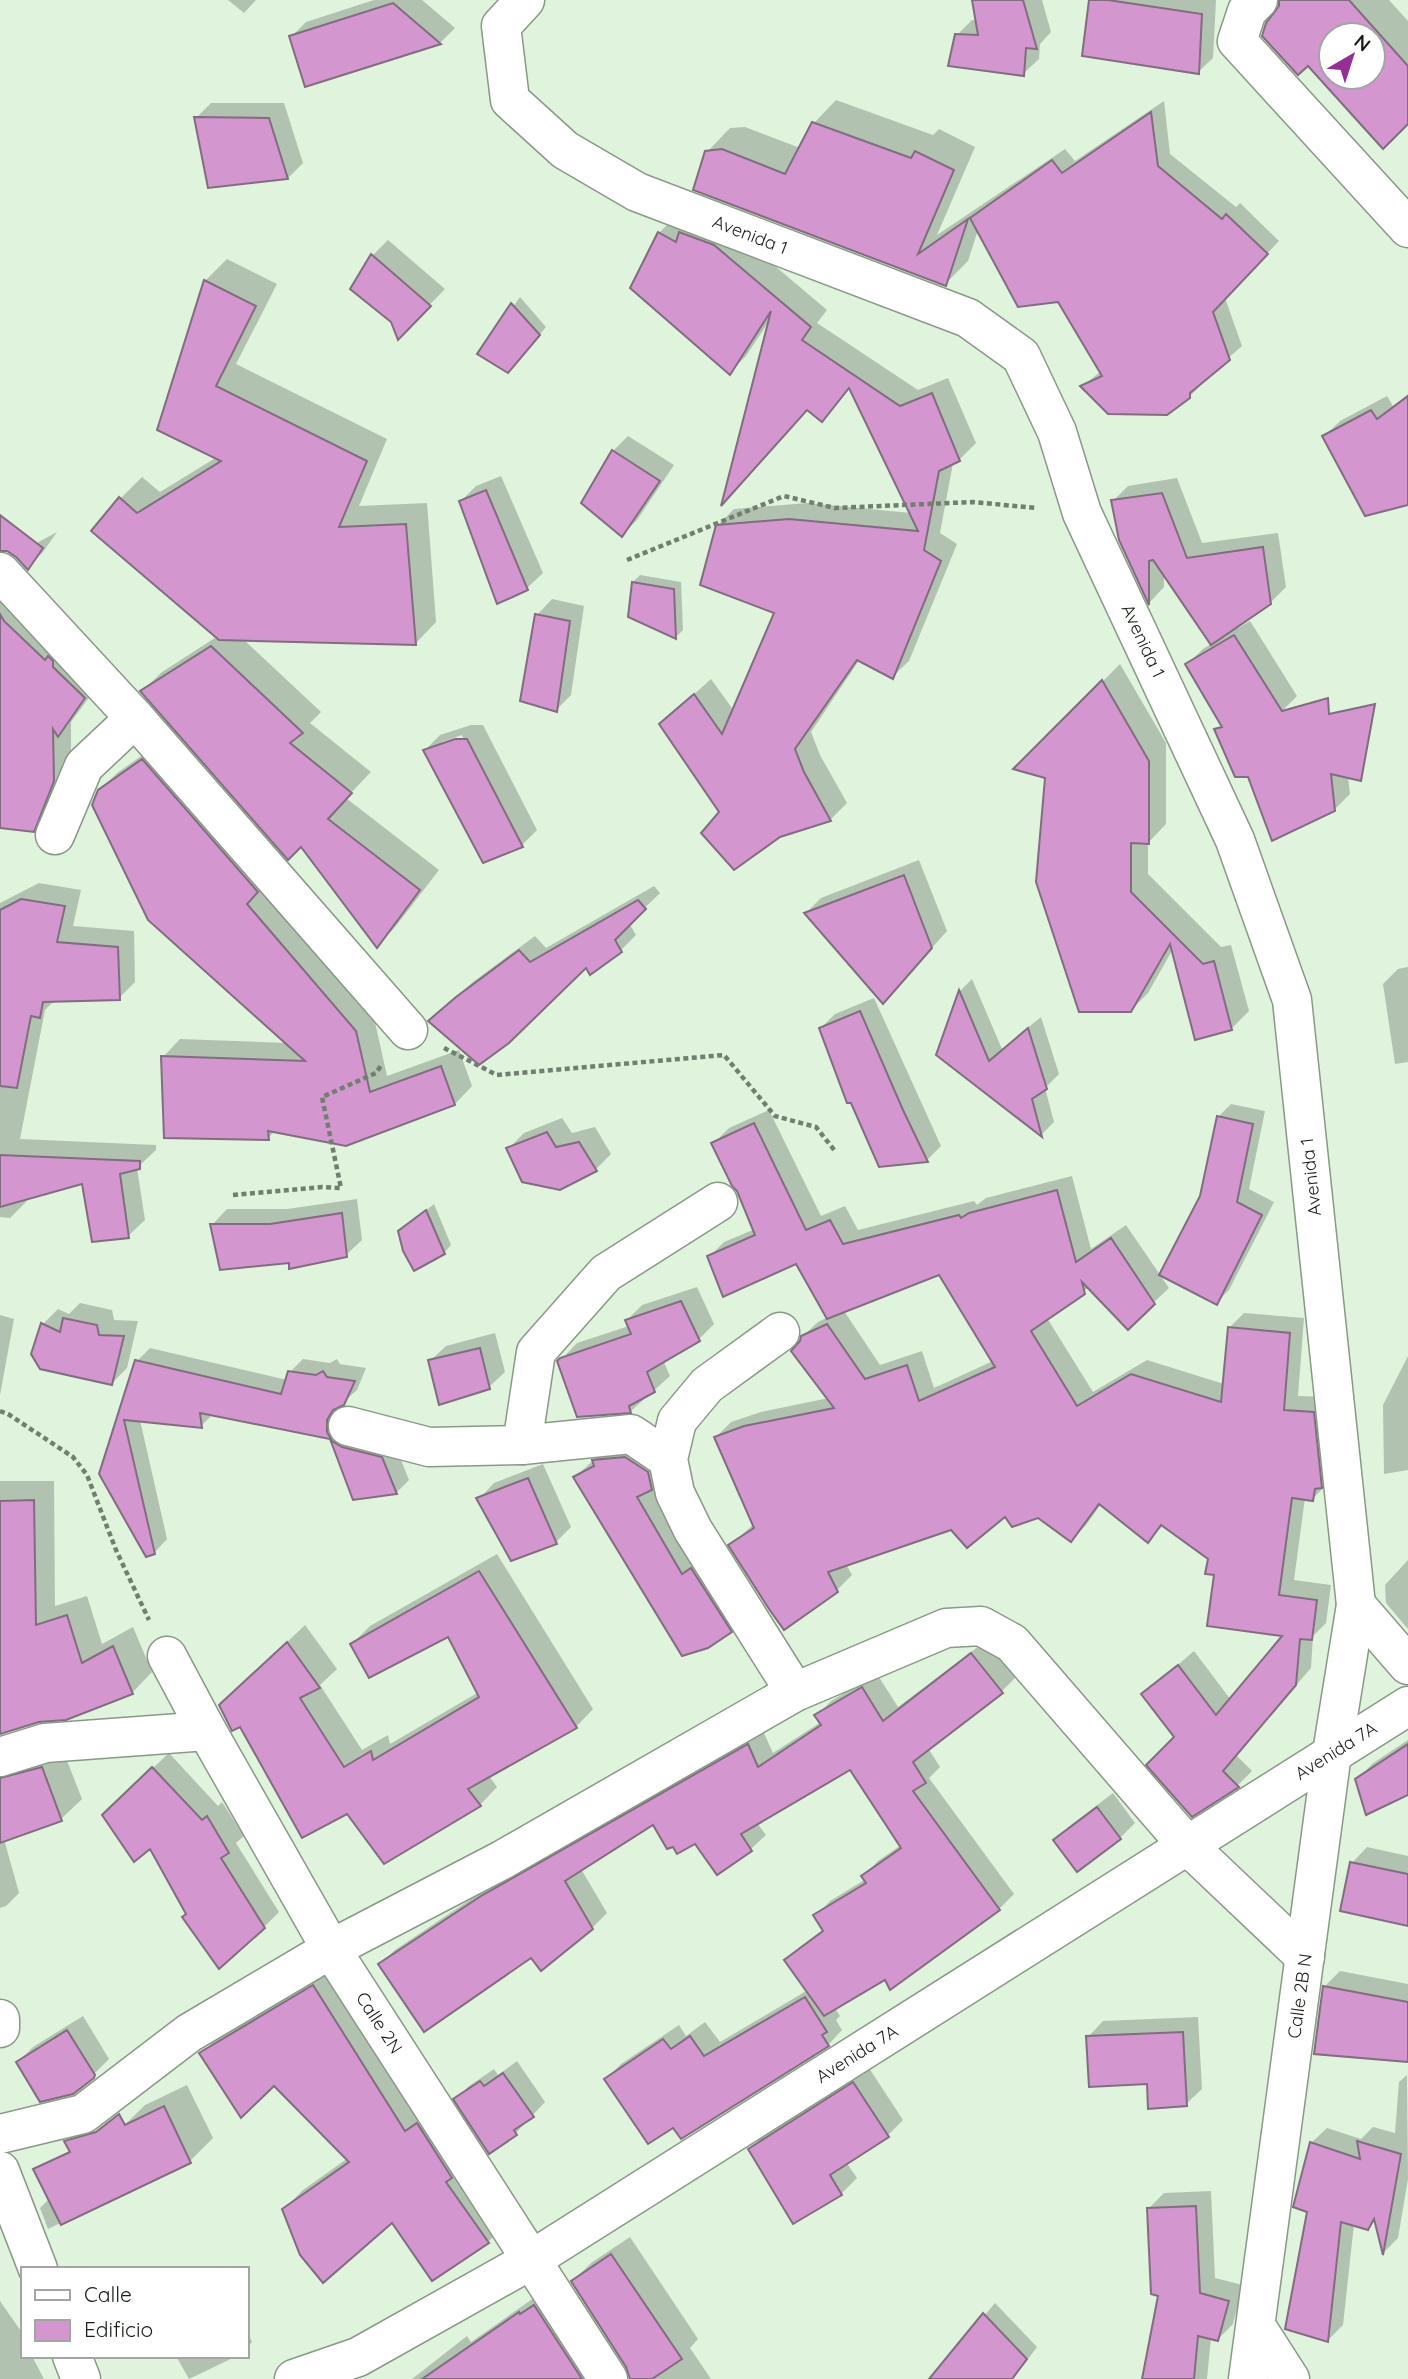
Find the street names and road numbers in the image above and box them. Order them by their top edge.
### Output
street label: Avenida 1 [709,210,791,259]
street label: Avenida 1 [1116,600,1170,681]
street label: Avenida 1 [1295,1137,1326,1217]
street label: Avenida 7A [1290,1716,1381,1785]
street label: Calle 2B N [1282,1952,1317,2040]
street label: Calle 2N [351,1988,408,2058]
street label: Avenida 7A [811,2019,902,2088]

